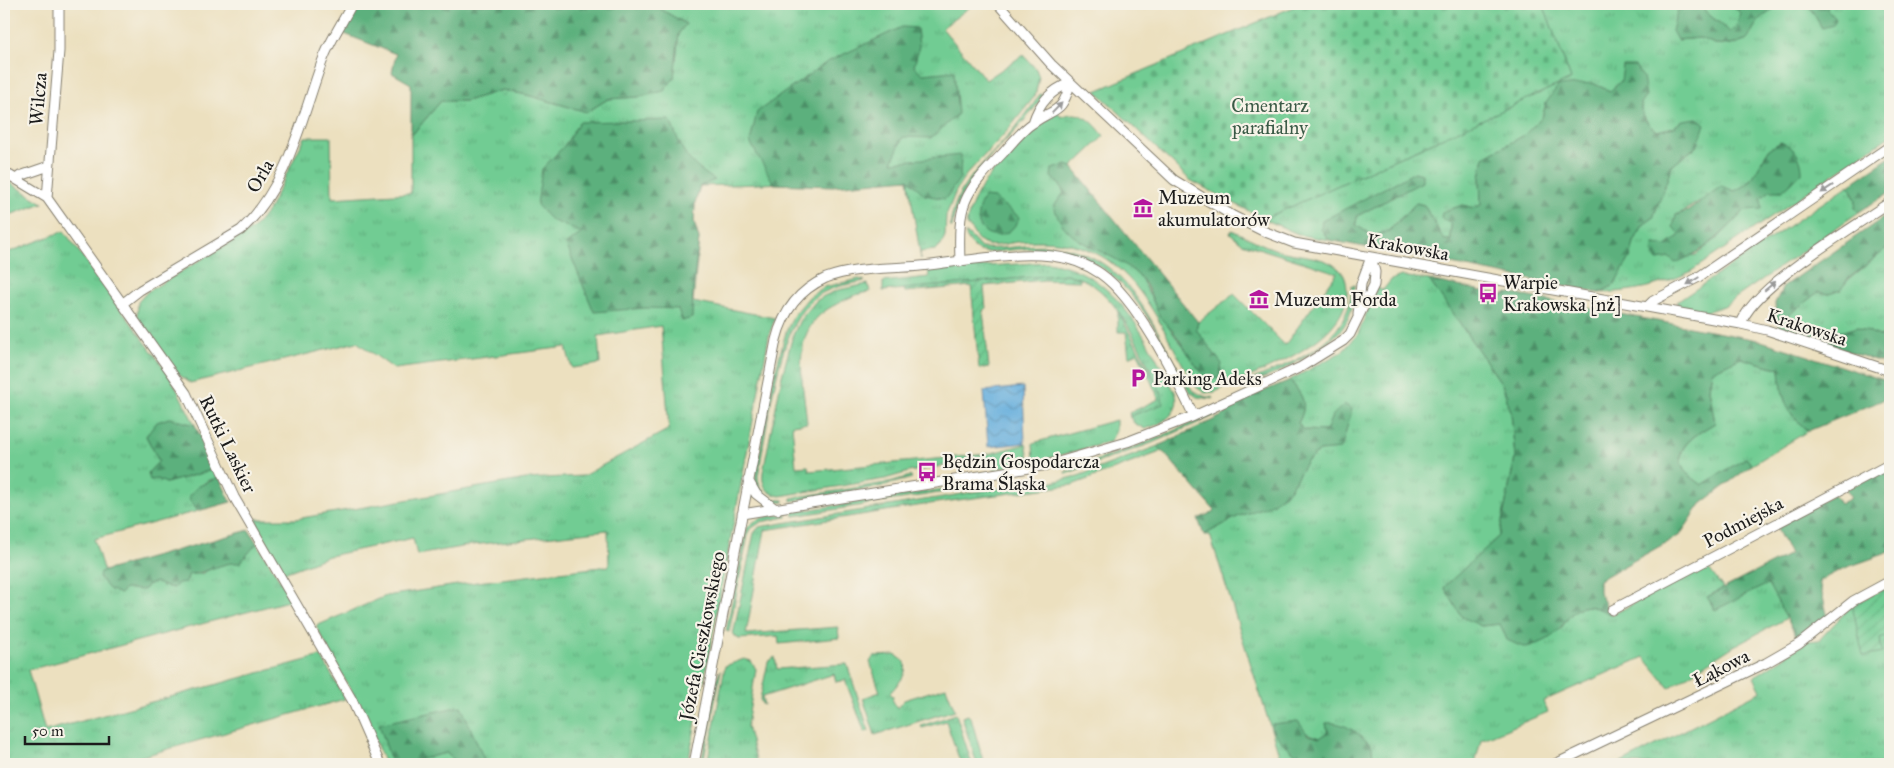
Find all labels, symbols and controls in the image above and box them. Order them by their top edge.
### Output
street label: Wilcza [24,71,52,126]
park label: Cmentarz parafialny [1231,94,1309,139]
one-way arrow [1051,102,1063,114]
street label: Orla [241,154,279,197]
one-way arrow [1820,184,1834,194]
place label: Muzeum akumulatorów [1158,186,1270,231]
museum icon: Muzeum akumulatorów [1132,197,1154,219]
street label: Krakowska [1365,228,1452,266]
place label: Warpie Krakowska [nż] [1503,271,1621,316]
one-way arrow [1686,276,1699,285]
one-way arrow [1764,281,1777,292]
bus stop icon: Warpie Krakowska [nż] [1477,282,1499,304]
museum icon: Muzeum Forda [1248,288,1270,310]
place label: Muzeum Forda [1274,288,1398,311]
street label: Krakowska [1764,303,1851,351]
parking icon: Parking Adeks [1127,367,1149,389]
place label: Parking Adeks [1153,367,1262,391]
street label: Rutki Laskier [194,391,262,498]
place label: Będzin Gospodarcza Brama Śląska [942,450,1101,495]
bus stop icon: Będzin Gospodarcza Brama Śląska [916,461,938,483]
street label: Podmiejska [1699,491,1788,553]
street label: Józefa Cieszkowskiego [674,549,731,725]
street label: Łąkowa [1689,644,1754,692]
scale bar [25,713,109,745]
text: 50 m [32,722,64,740]

